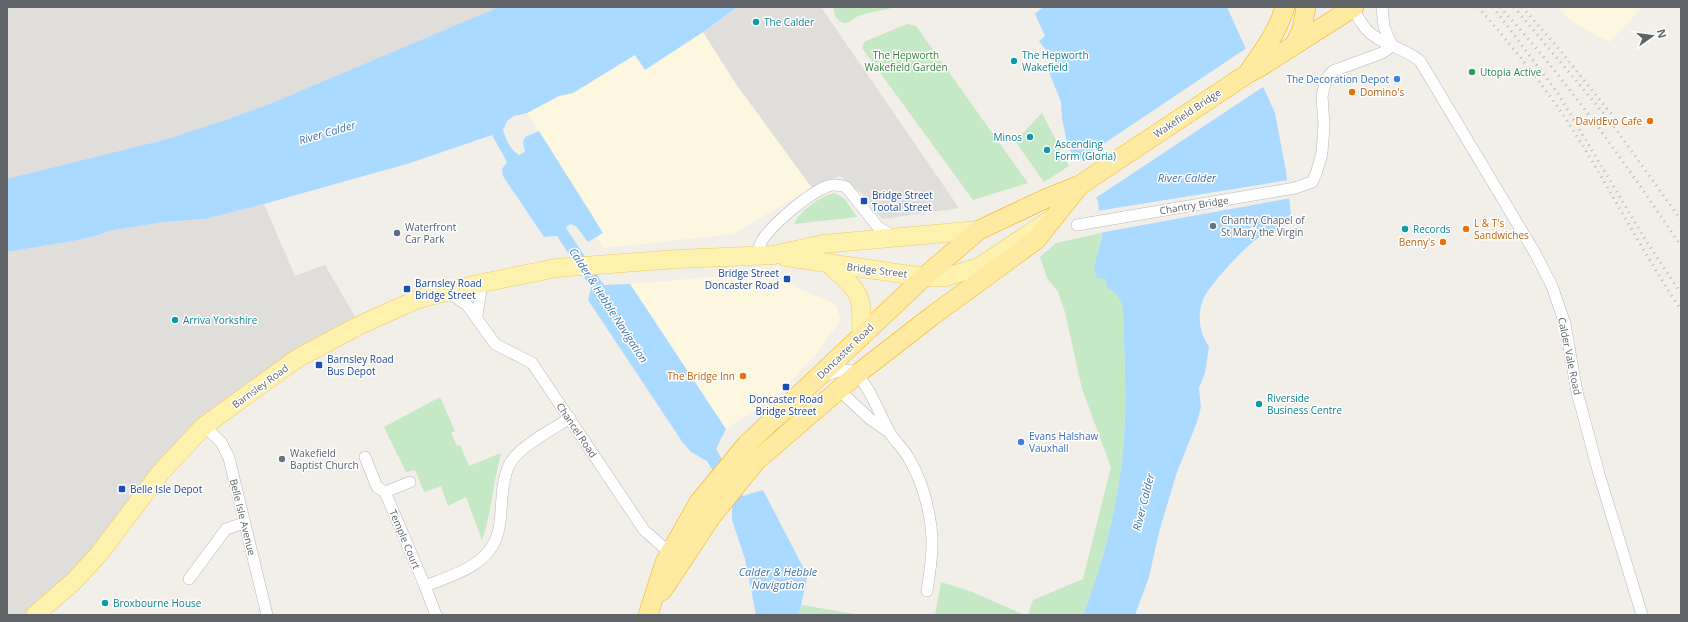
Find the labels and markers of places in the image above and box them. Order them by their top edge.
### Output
place label: The Calder [764,15,814,29]
marker: The Calder [751,17,761,27]
place label: The Hepworth Wakefield [1022,48,1089,74]
marker: The Hepworth Wakefield [1009,56,1019,66]
place label: Utopia Active [1480,65,1542,79]
marker: Utopia Active [1467,67,1477,77]
place label: The Decoration Depot [1286,72,1389,86]
marker: The Decoration Depot [1392,74,1402,84]
place label: Domino's [1360,85,1404,99]
marker: Domino's [1347,87,1357,97]
place label: DavidEvo Cafe [1576,114,1642,128]
marker: DavidEvo Cafe [1645,116,1655,126]
place label: Minos [994,130,1022,144]
marker: Minos [1025,132,1035,142]
place label: Ascending Form (Gloria) [1055,137,1116,163]
marker: Ascending Form (Gloria) [1042,145,1052,155]
place label: Bridge Street Tootal Street [872,188,933,214]
marker: Bridge Street Tootal Street [859,196,869,206]
place label: Chantry Chapel of St Mary the Virgin [1221,213,1305,239]
place label: L & T's Sandwiches [1474,216,1529,242]
place label: Waterfront Car Park [405,220,457,246]
marker: Chantry Chapel of St Mary the Virgin [1208,221,1218,231]
place label: Records [1413,222,1451,236]
marker: Records [1400,224,1410,234]
marker: L & T's Sandwiches [1461,224,1471,234]
marker: Waterfront Car Park [392,228,402,238]
place label: Benny's [1399,235,1435,249]
marker: Benny's [1438,237,1448,247]
place label: Bridge Street Doncaster Road [705,266,779,292]
marker: Bridge Street Doncaster Road [782,274,792,284]
place label: Barnsley Road Bridge Street [415,276,482,302]
marker: Barnsley Road Bridge Street [402,284,412,294]
place label: Arriva Yorkshire [183,313,258,327]
marker: Arriva Yorkshire [170,315,180,325]
place label: Barnsley Road Bus Depot [327,352,394,378]
marker: Barnsley Road Bus Depot [314,360,324,370]
place label: The Bridge Inn [667,369,735,383]
marker: The Bridge Inn [738,371,748,381]
marker: Doncaster Road Bridge Street [781,382,791,392]
place label: Riverside Business Centre [1267,391,1342,417]
place label: Doncaster Road Bridge Street [749,392,823,418]
marker: Riverside Business Centre [1254,399,1264,409]
place label: Evans Halshaw Vauxhall [1029,429,1099,455]
marker: Evans Halshaw Vauxhall [1016,437,1026,447]
place label: Wakefield Baptist Church [290,446,359,472]
marker: Wakefield Baptist Church [277,454,287,464]
place label: Belle Isle Depot [130,482,203,496]
marker: Belle Isle Depot [117,484,127,494]
place label: Broxbourne House [113,596,202,610]
marker: Broxbourne House [100,598,110,608]

